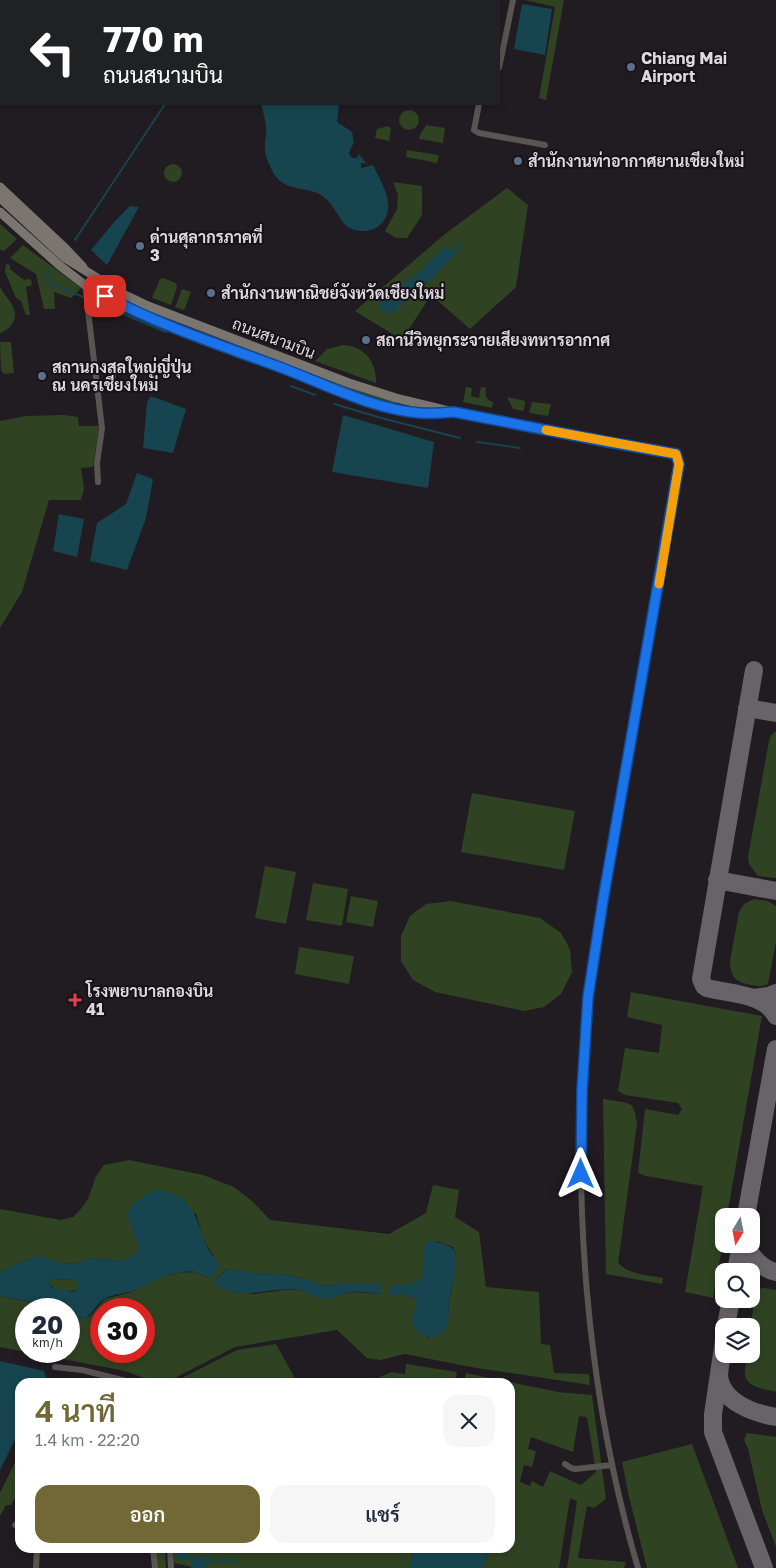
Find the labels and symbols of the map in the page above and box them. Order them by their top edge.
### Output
place label: Chiang Mai Airport [641,48,727,86]
marker: Chiang Mai Airport [625,61,637,73]
place label: สำนักงานท่าอากาศยานเชียงใหม่ [528,150,744,171]
marker: สำนักงานท่าอากาศยานเชียงใหม่ [512,155,524,167]
place label: ด่านศุลากรภาคที่ 3 [150,223,263,265]
marker: ด่านศุลากรภาคที่ 3 [134,240,146,252]
pin [84,275,126,317]
place label: สำนักงานพาณิชย์จังหวัดเชียงใหม่ [221,282,444,303]
marker: สำนักงานพาณิชย์จังหวัดเชียงใหม่ [205,287,217,299]
street label: ถนนสนามบิน [230,313,318,363]
place label: สถานีวิทยุกระจายเสียงทหารอากาศ [376,330,610,352]
marker: สถานีวิทยุกระจายเสียงทหารอากาศ [360,334,372,346]
place label: สถานกงสุลใหญ่ญี่ปุ่น ณ นครเชียงใหม่ [52,353,192,395]
marker: สถานกงสุลใหญ่ญี่ปุ่น ณ นครเชียงใหม่ [36,370,48,382]
place label: โรงพยาบาลกองบิน 41 [85,980,213,1019]
marker: โรงพยาบาลกองบิน 41 [68,993,82,1007]
position arrow [554,1147,606,1199]
north arrow [715,1208,760,1252]
speed limit sign: 30 [90,1298,155,1363]

